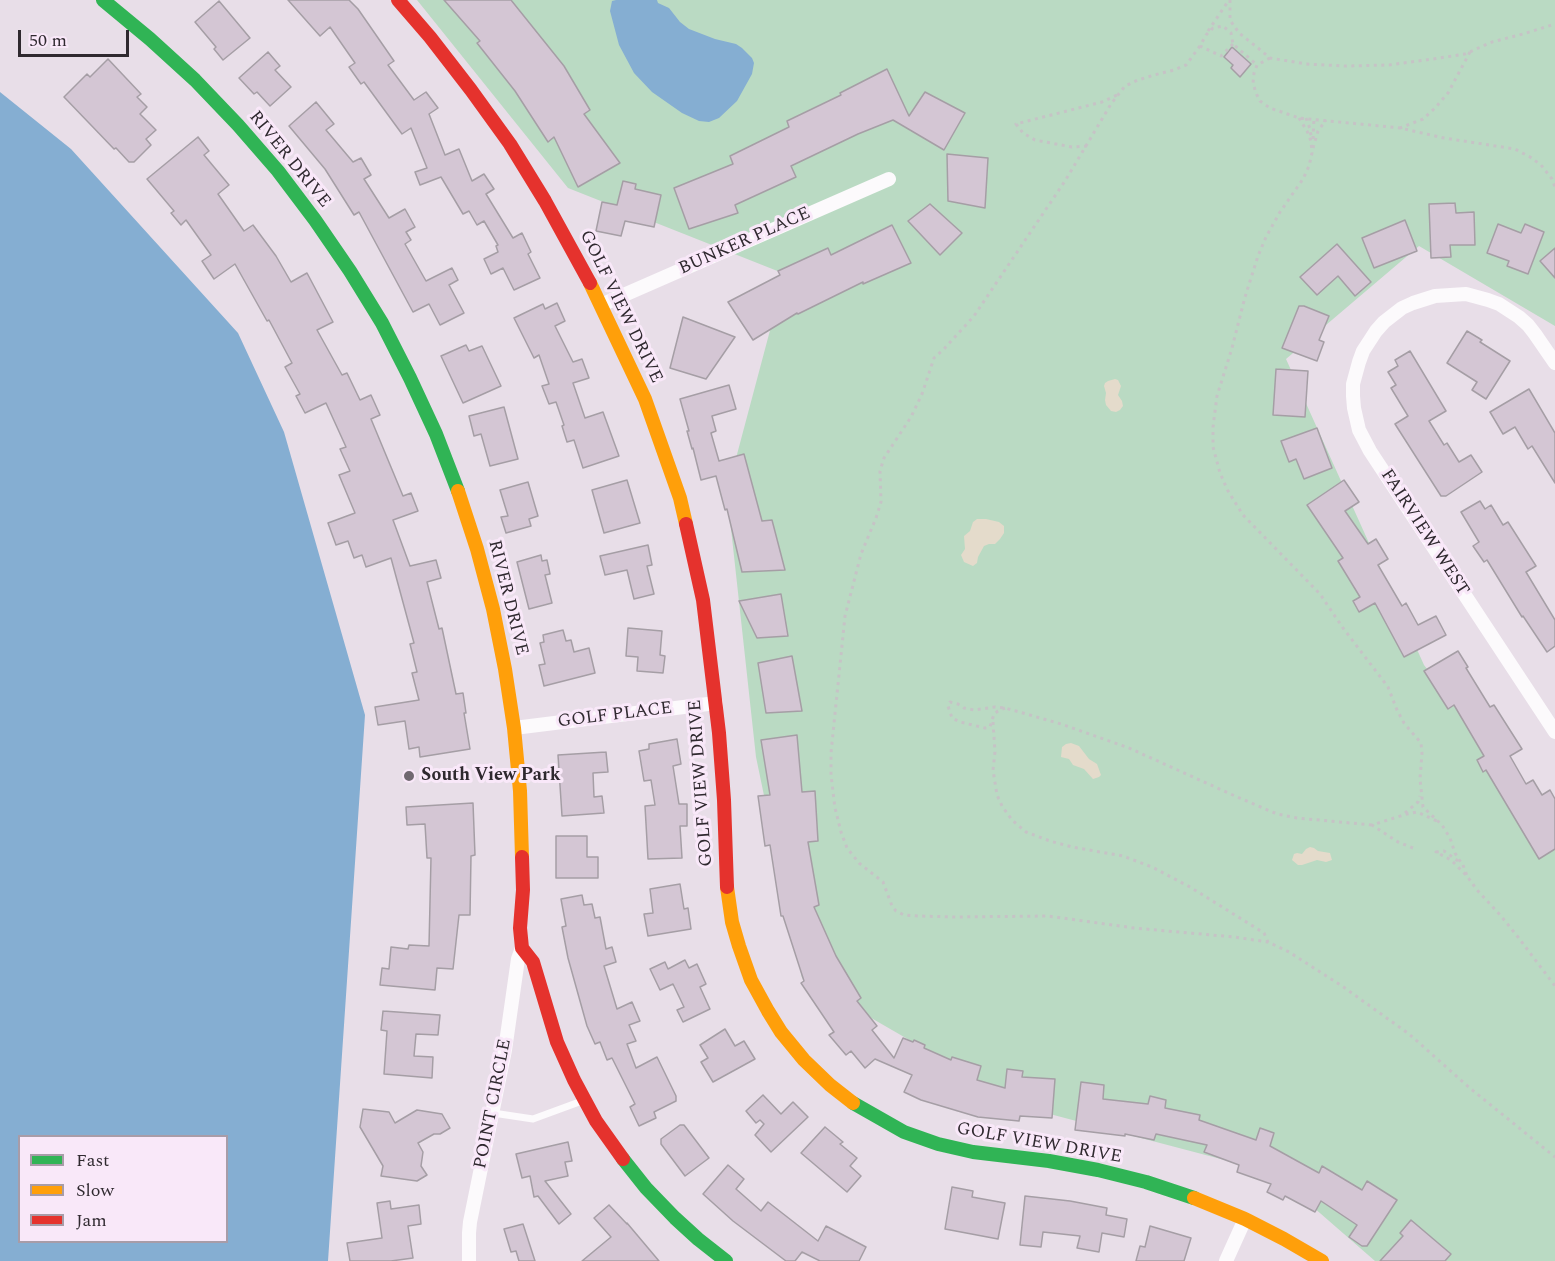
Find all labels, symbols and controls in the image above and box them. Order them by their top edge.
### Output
scale bar [21,18,132,56]
text: 50 m [29,27,67,54]
street label: RIVER DRIVE [243,107,335,213]
street label: BUNKER PLACE [676,203,814,281]
street label: GOLF VIEW DRIVE [574,227,666,387]
street label: FAIRVIEW WEST [1375,466,1473,600]
street label: RIVER DRIVE [482,538,532,658]
street label: GOLF PLACE [556,698,674,734]
street label: GOLF VIEW DRIVE [685,699,719,867]
place label: South View Park [421,765,560,787]
marker: South View Park [402,769,416,783]
street label: POINT CIRCLE [471,1037,517,1171]
street label: GOLF VIEW DRIVE [955,1119,1123,1169]
legend [18,1135,228,1243]
text: Fast [76,1147,109,1174]
text: Slow [76,1177,114,1204]
text: Jam [76,1207,107,1234]

